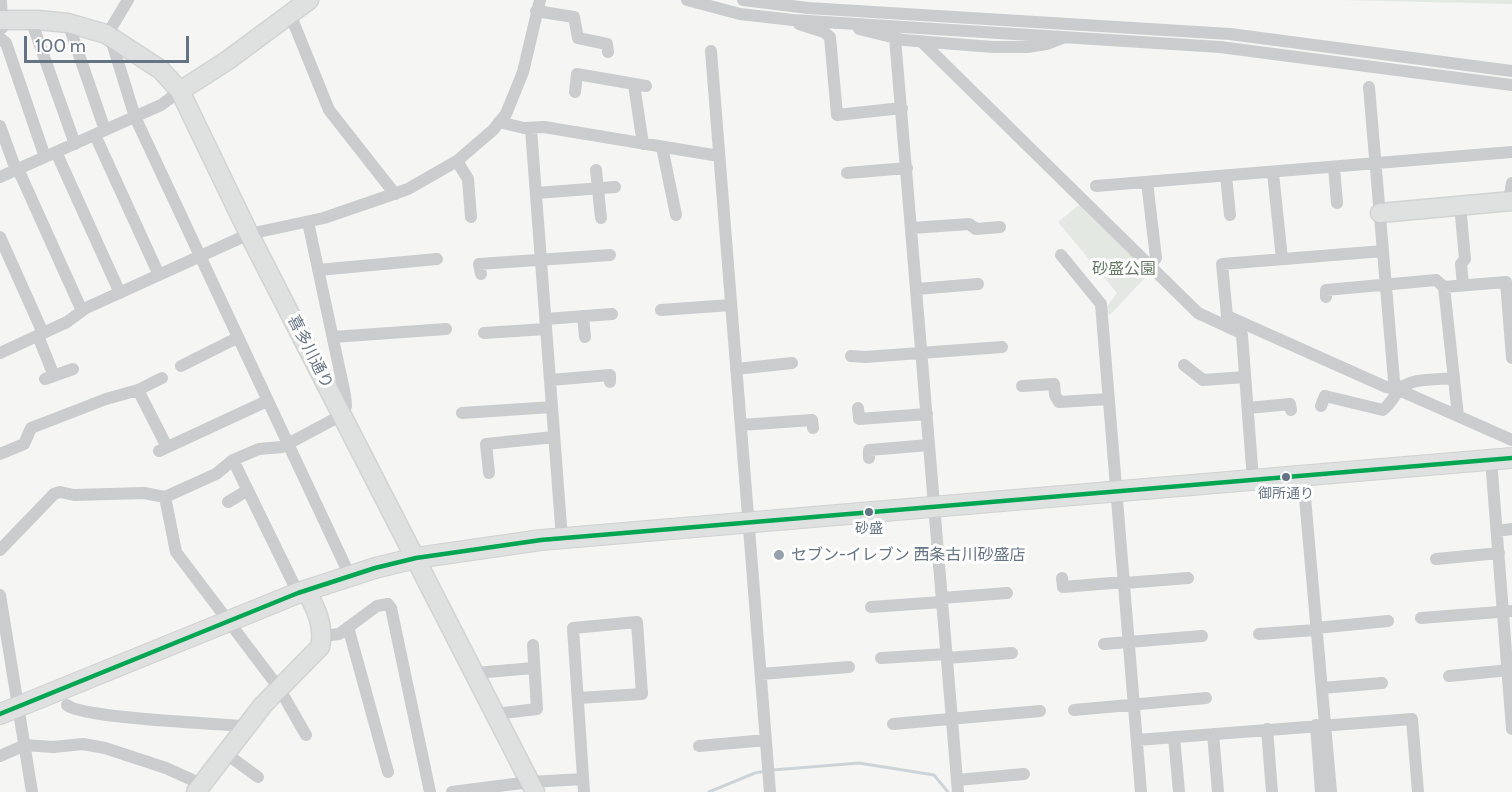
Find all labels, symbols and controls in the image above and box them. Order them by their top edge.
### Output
scale bar [27,24,192,62]
text: 100 m [35,35,86,57]
park label: 砂盛公園 [1092,259,1156,279]
street label: 喜多川通り [283,312,337,392]
marker: 御所通り [1280,471,1292,483]
place label: 御所通り [1258,486,1314,502]
marker: 砂盛 [863,506,875,518]
place label: 砂盛 [855,521,883,537]
place label: セブン-イレブン 西条古川砂盛店 [791,545,1025,565]
marker: セブン-イレブン 西条古川砂盛店 [772,548,786,562]

